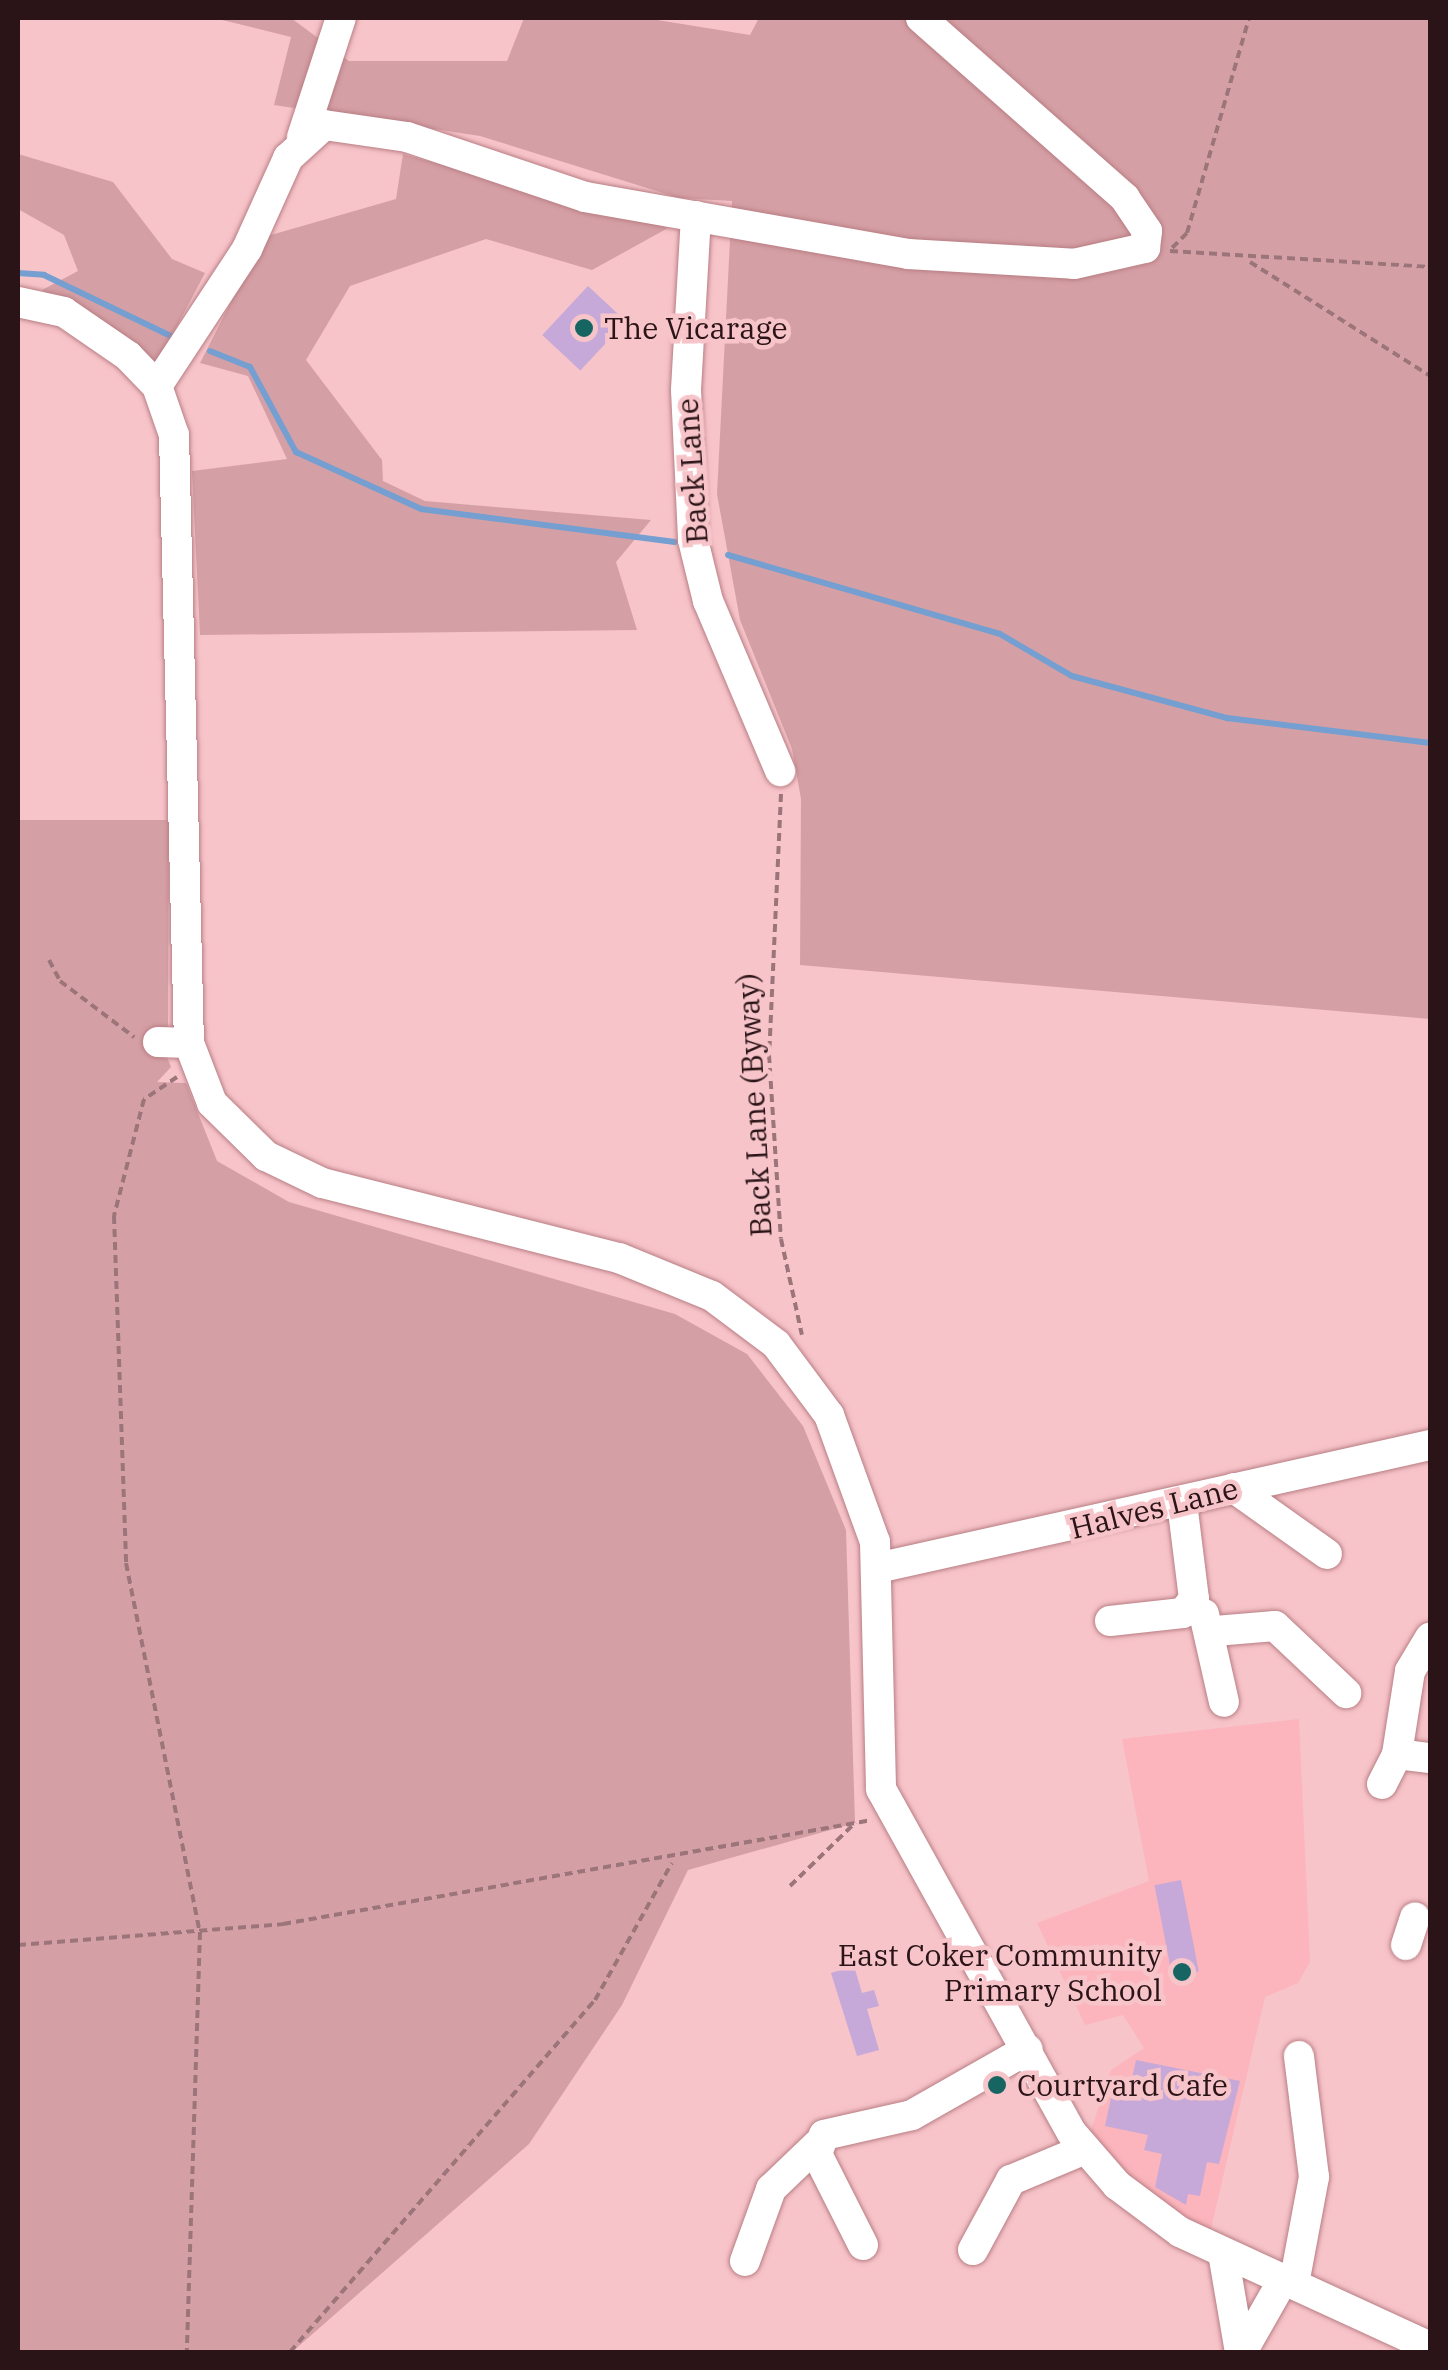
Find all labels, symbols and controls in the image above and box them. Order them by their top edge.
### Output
place label: The Vicarage [604,310,788,346]
marker: The Vicarage [573,317,595,339]
street label: Back Lane [669,397,715,545]
street label: Back Lane (Byway) [729,972,779,1238]
street label: Halves Lane [1066,1470,1242,1546]
place label: East Coker Community Primary School [838,1937,1162,2008]
marker: East Coker Community Primary School [1171,1961,1193,1983]
place label: Courtyard Cafe [1017,2067,1228,2103]
marker: Courtyard Cafe [986,2074,1008,2096]

